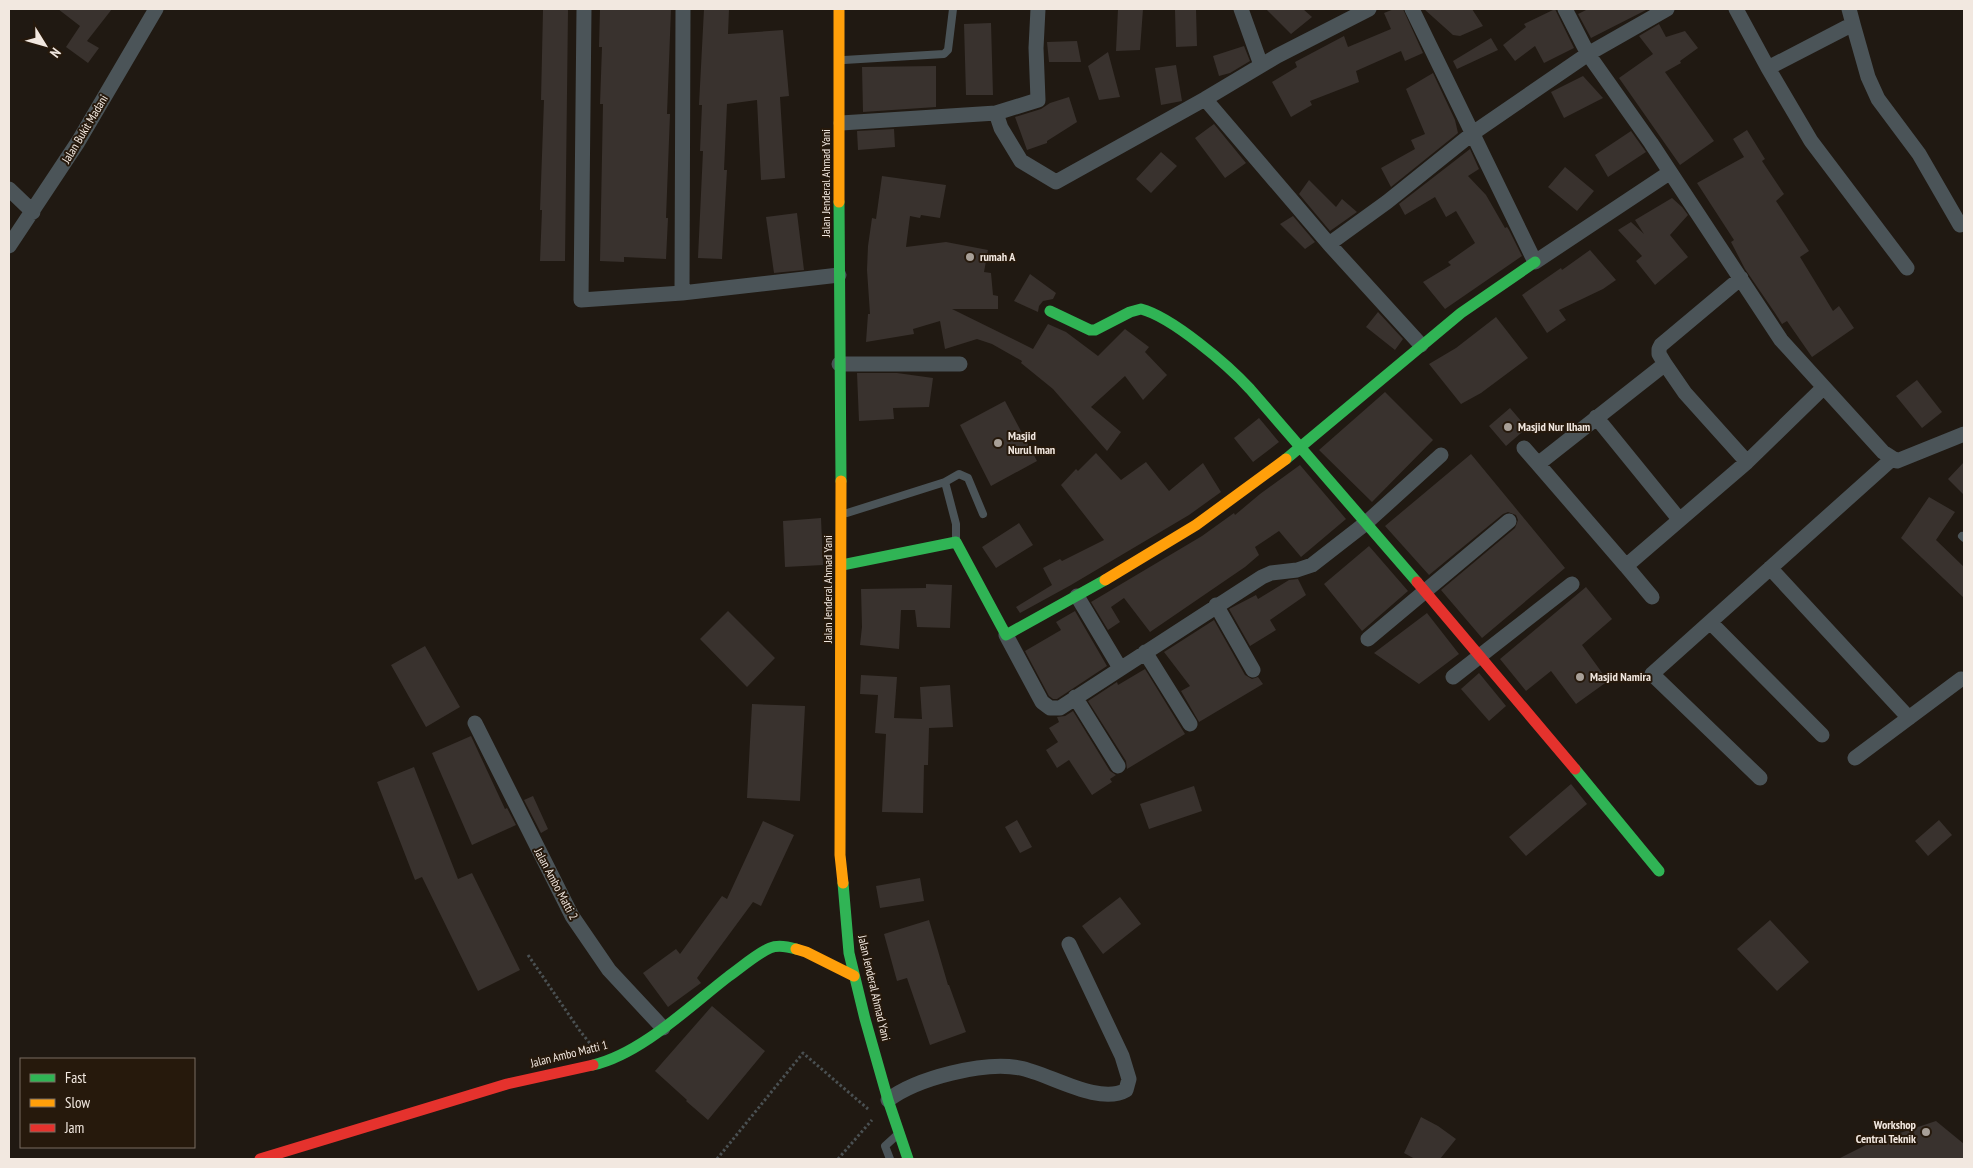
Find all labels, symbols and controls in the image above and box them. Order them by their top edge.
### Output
north arrow [20,20,70,70]
text: N [46,44,65,61]
street label: Jalan Bukit Madani [58,92,111,167]
street label: Jalan Jenderal Ahmad Yani [818,129,833,238]
place label: rumah A [980,249,1016,264]
marker: rumah A [964,251,976,263]
place label: Masjid Nur Ilham [1518,419,1590,434]
marker: Masjid Nur Ilham [1502,421,1514,433]
place label: Masjid Nurul Iman [1008,428,1055,457]
marker: Masjid Nurul Iman [992,437,1004,449]
street label: Jalan Jenderal Ahmad Yani [820,535,835,644]
place label: Masjid Namira [1590,669,1651,684]
marker: Masjid Namira [1574,671,1586,683]
street label: Jalan Ambo Matti 2 [531,845,582,922]
street label: Jalan Jenderal Ahmad Yani [855,933,894,1042]
street label: Jalan Ambo Matti 1 [528,1037,609,1071]
legend [20,1058,195,1148]
text: Fast [65,1068,86,1087]
text: Slow [65,1093,90,1112]
place label: Workshop Central Teknik [1856,1117,1917,1146]
text: Jam [64,1118,84,1137]
marker: Workshop Central Teknik [1920,1126,1932,1138]

